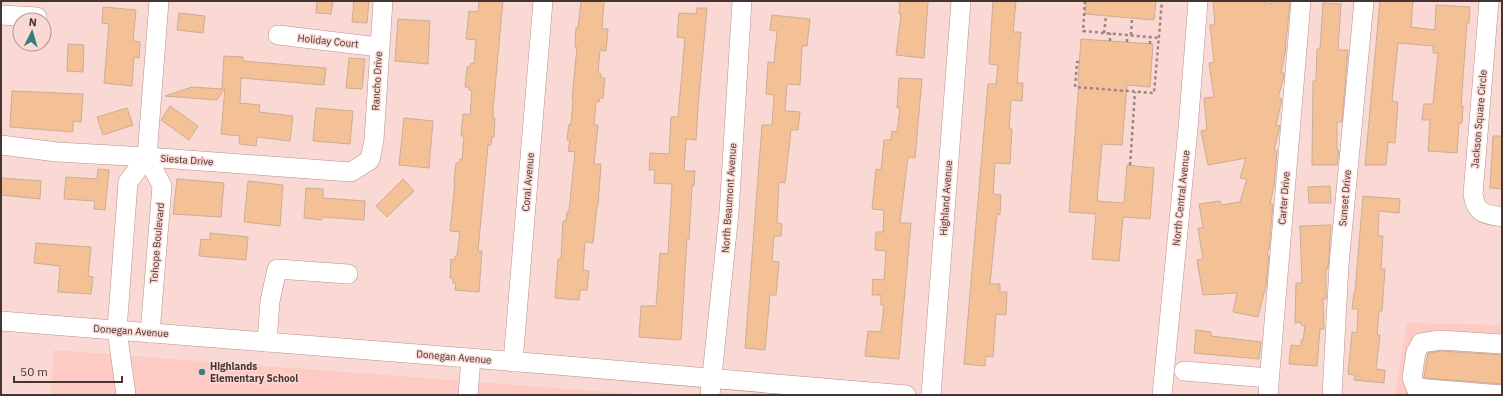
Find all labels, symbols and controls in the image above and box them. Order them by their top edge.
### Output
north arrow [12,12,52,52]
text: N [28,15,37,29]
street label: Holiday Court [297,31,360,51]
street label: Rancho Drive [369,51,385,111]
street label: Jackson Square Circle [1468,69,1490,169]
street label: North Beaumont Avenue [719,142,739,253]
street label: North Central Avenue [1170,149,1193,247]
street label: Coral Avenue [519,151,537,212]
street label: Siesta Drive [160,152,214,168]
street label: Highland Avenue [937,159,955,236]
street label: Sunset Drive [1336,169,1354,227]
street label: Carter Drive [1275,170,1293,225]
street label: Tohope Boulevard [147,202,167,284]
street label: Donegan Avenue [93,322,170,340]
street label: Donegan Avenue [416,347,493,367]
scale bar [14,358,122,384]
place label: Highlands Elementary School [210,360,298,385]
text: 50 m [20,364,48,379]
marker: Highlands Elementary School [197,367,207,377]

